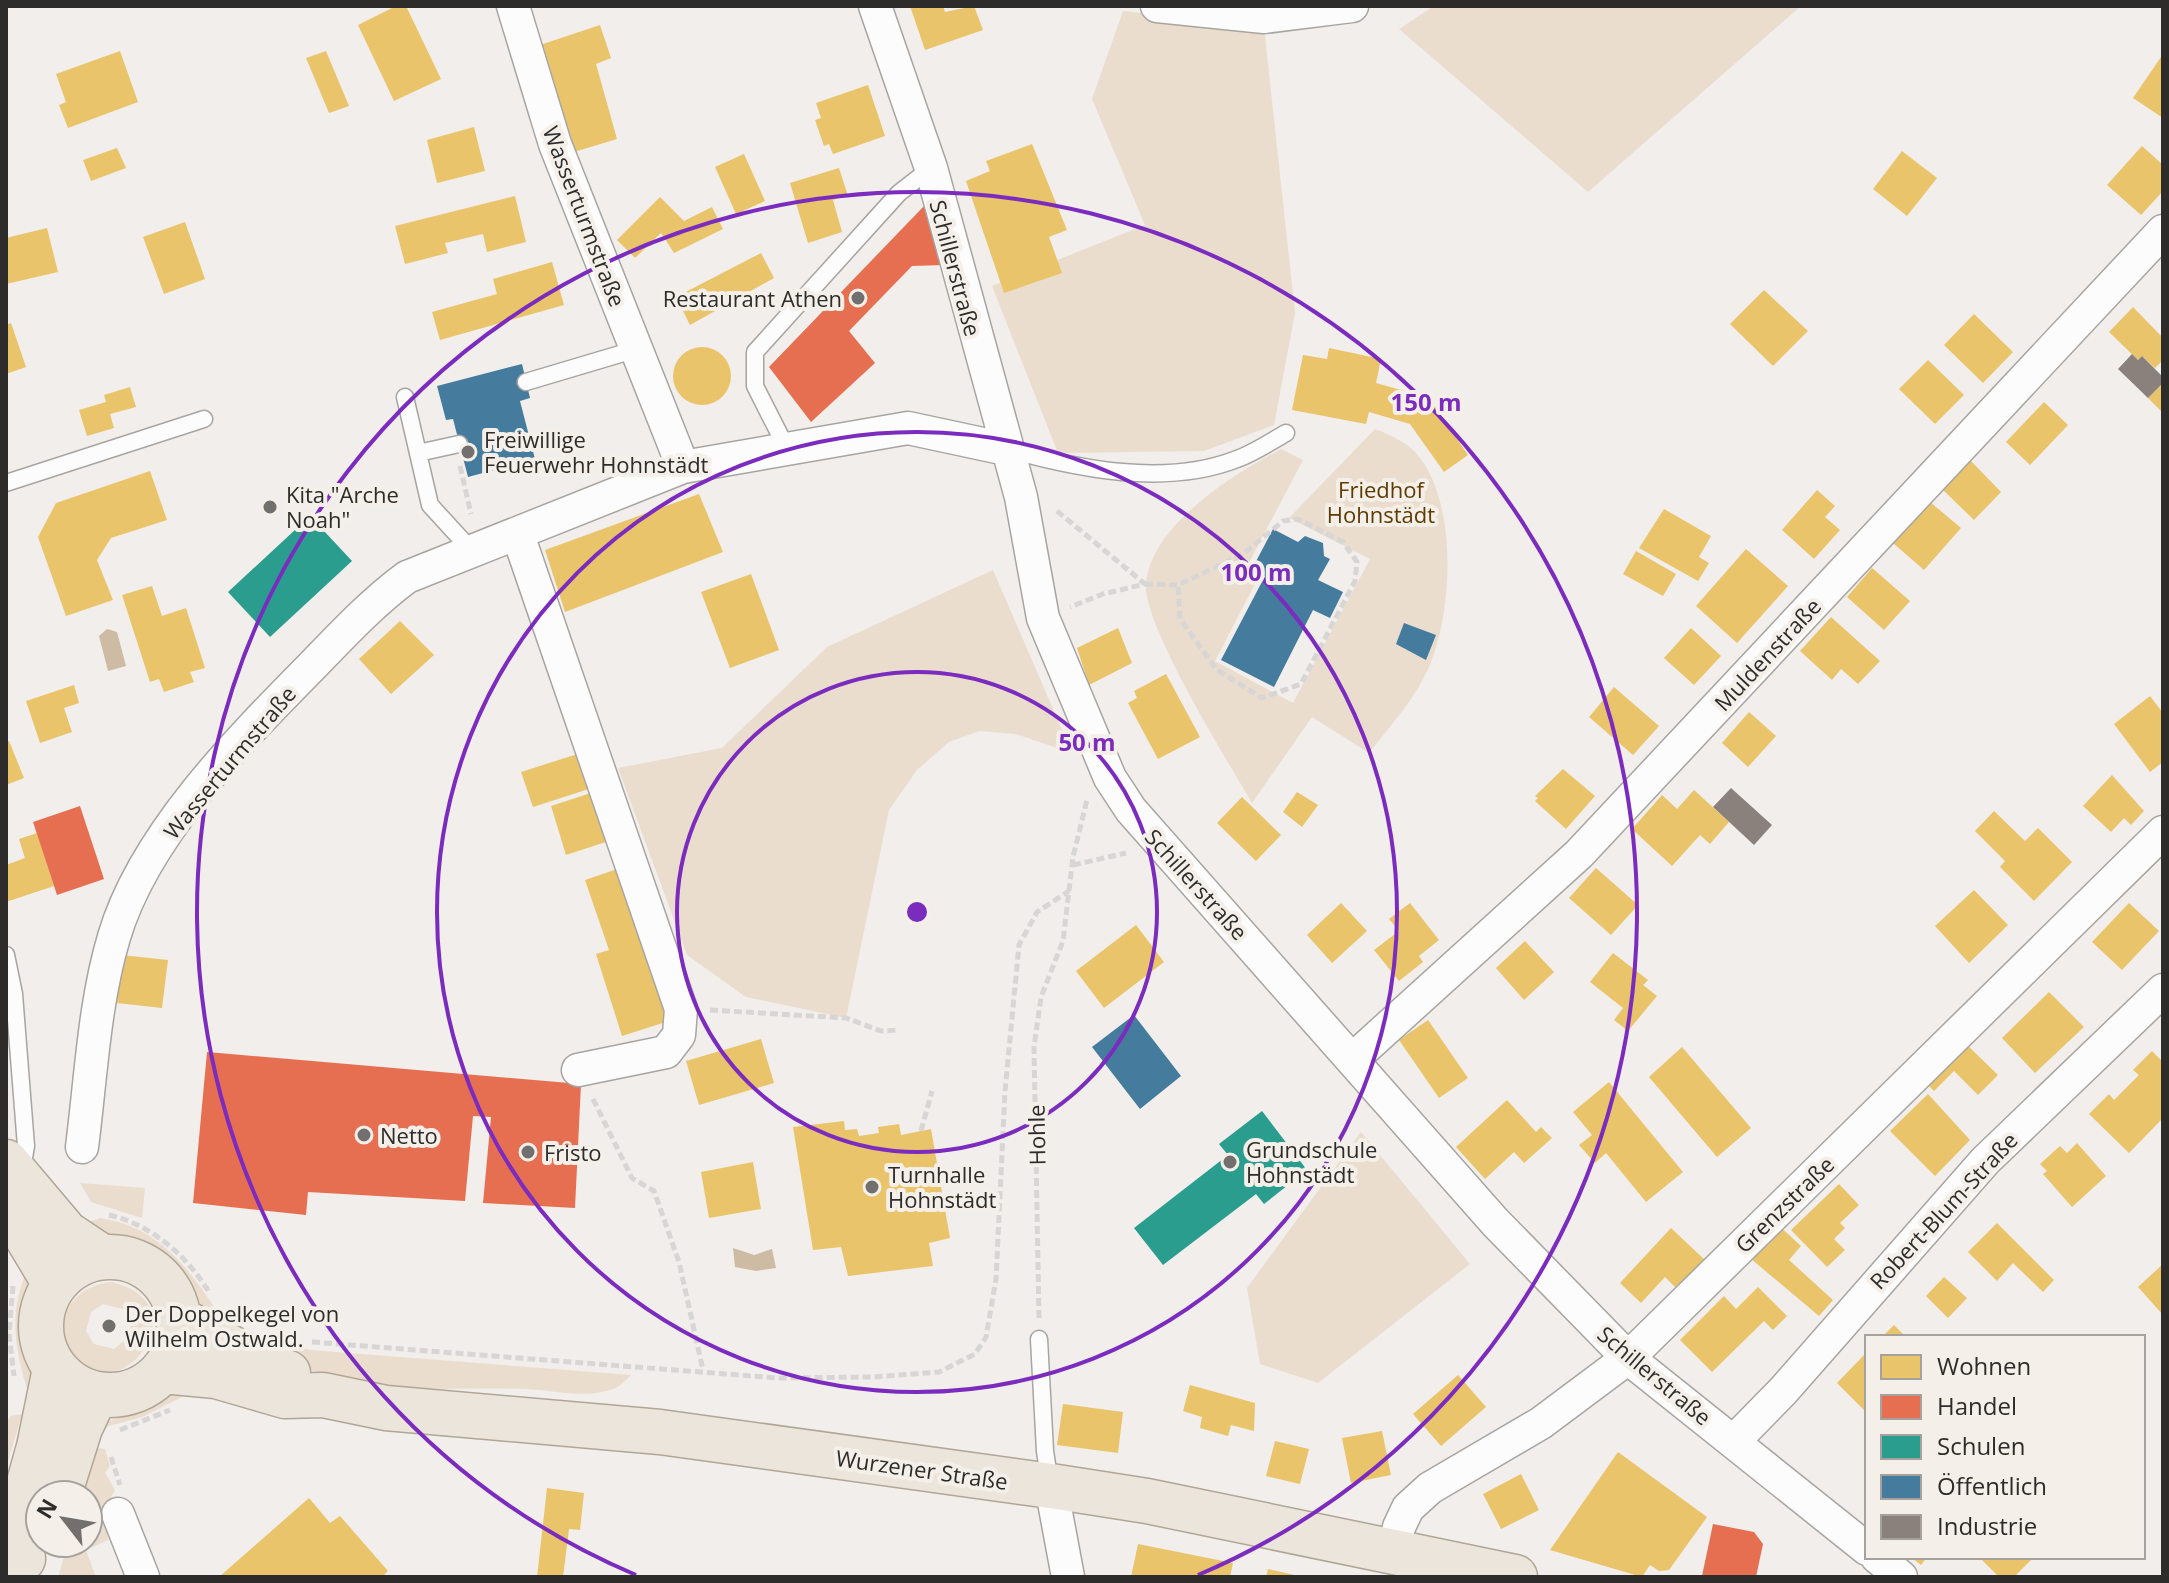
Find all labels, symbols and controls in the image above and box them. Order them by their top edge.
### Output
street label: Wasserturmstraße [537,121,633,311]
street label: Schillerstraße [923,197,989,339]
place label: Restaurant Athen [663,283,842,313]
marker: Restaurant Athen [849,289,867,307]
text: 150 m [1391,385,1461,418]
place label: Freiwillige Feuerwehr Hohnstädt [484,424,709,479]
marker: Freiwillige Feuerwehr Hohnstädt [459,443,477,461]
park label: Friedhof Hohnstädt [1327,474,1435,529]
place label: Kita "Arche Noah" [286,479,399,534]
marker: Kita "Arche Noah" [261,498,279,516]
text: 100 m [1221,555,1291,588]
street label: Muldenstraße [1707,591,1827,717]
street label: Wasserturmstraße [156,679,302,845]
text: 50 m [1058,725,1116,758]
street label: Schillerstraße [1139,822,1255,946]
centre of rings [903,898,931,926]
street label: Hohle [1020,1104,1052,1166]
place label: Netto [380,1120,438,1150]
street label: Robert-Blum-Straße [1862,1125,2024,1295]
marker: Netto [355,1126,373,1144]
place label: Grundschule Hohnstädt [1246,1134,1377,1189]
place label: Fristo [544,1137,601,1167]
marker: Fristo [519,1143,537,1161]
street label: Grenzstraße [1728,1149,1840,1259]
marker: Grundschule Hohnstädt [1221,1153,1239,1171]
place label: Turnhalle Hohnstädt [888,1159,996,1214]
marker: Turnhalle Hohnstädt [863,1178,881,1196]
place label: Der Doppelkegel von Wilhelm Ostwald. [125,1298,339,1353]
marker: Der Doppelkegel von Wilhelm Ostwald. [100,1317,118,1335]
street label: Schillerstraße [1592,1319,1718,1431]
legend [1865,1335,2145,1559]
text: Wohnen [1937,1349,2031,1382]
text: Handel [1937,1389,2017,1422]
text: Schulen [1937,1429,2025,1462]
street label: Wurzener Straße [834,1442,1010,1496]
text: Öffentlich [1937,1469,2047,1502]
north arrow [24,1479,104,1559]
text: N [29,1493,63,1524]
text: Industrie [1937,1509,2037,1542]

